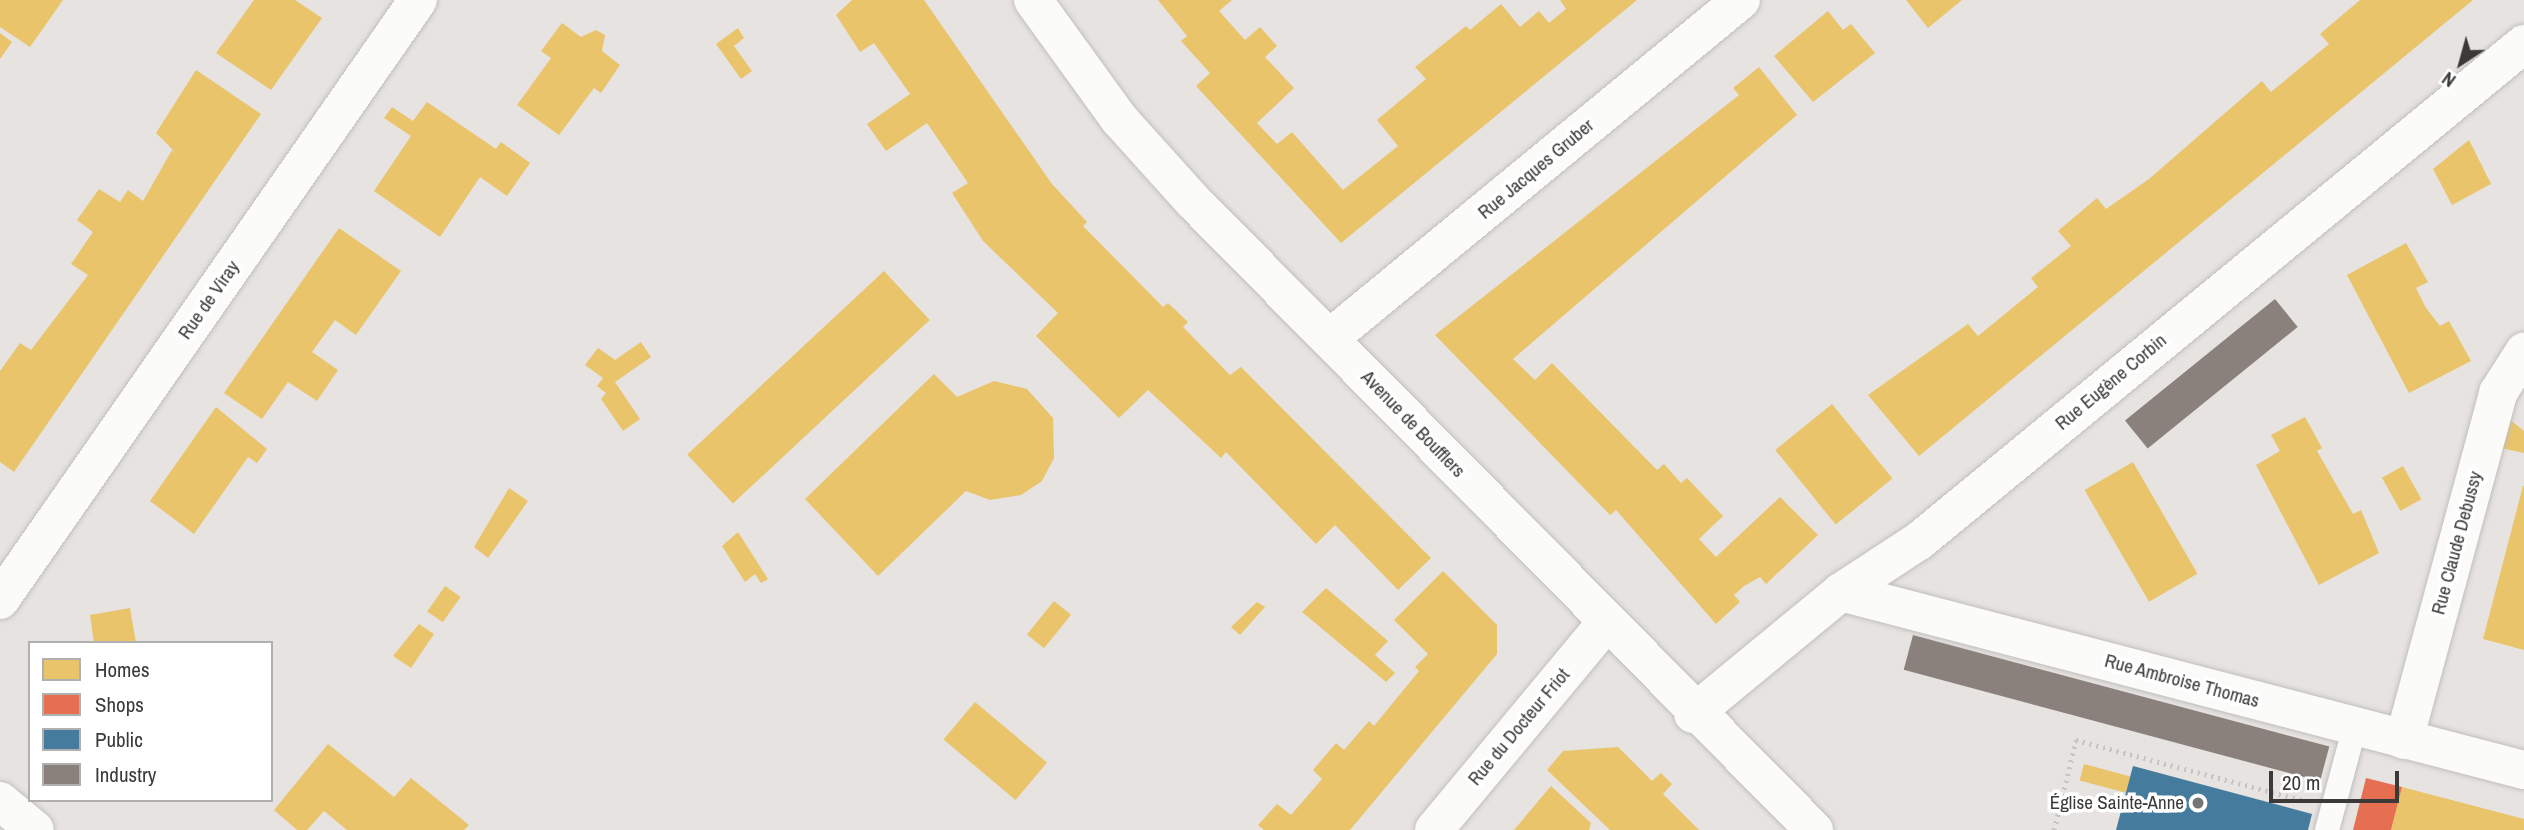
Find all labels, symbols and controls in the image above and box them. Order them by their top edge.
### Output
north arrow [2426,28,2496,98]
text: N [2436,66,2461,94]
street label: Rue Jacques Gruber [1474,114,1598,224]
street label: Rue de Viray [174,256,244,344]
street label: Rue Eugène Corbin [2051,329,2171,435]
street label: Avenue de Boufflers [1356,366,1470,482]
street label: Rue Claude Debussy [2427,469,2487,617]
legend [28,641,273,802]
street label: Rue Ambroise Thomas [2102,649,2262,713]
text: Homes [95,655,150,684]
street label: Rue du Docteur Friot [1464,664,1574,790]
text: Shops [95,690,144,719]
text: Public [95,725,143,754]
scale bar [2272,756,2402,800]
text: Industry [95,760,156,789]
text: 20 m [2282,768,2320,797]
place label: Église Sainte-Anne [2050,792,2184,814]
marker: Église Sainte-Anne [2190,795,2206,811]

